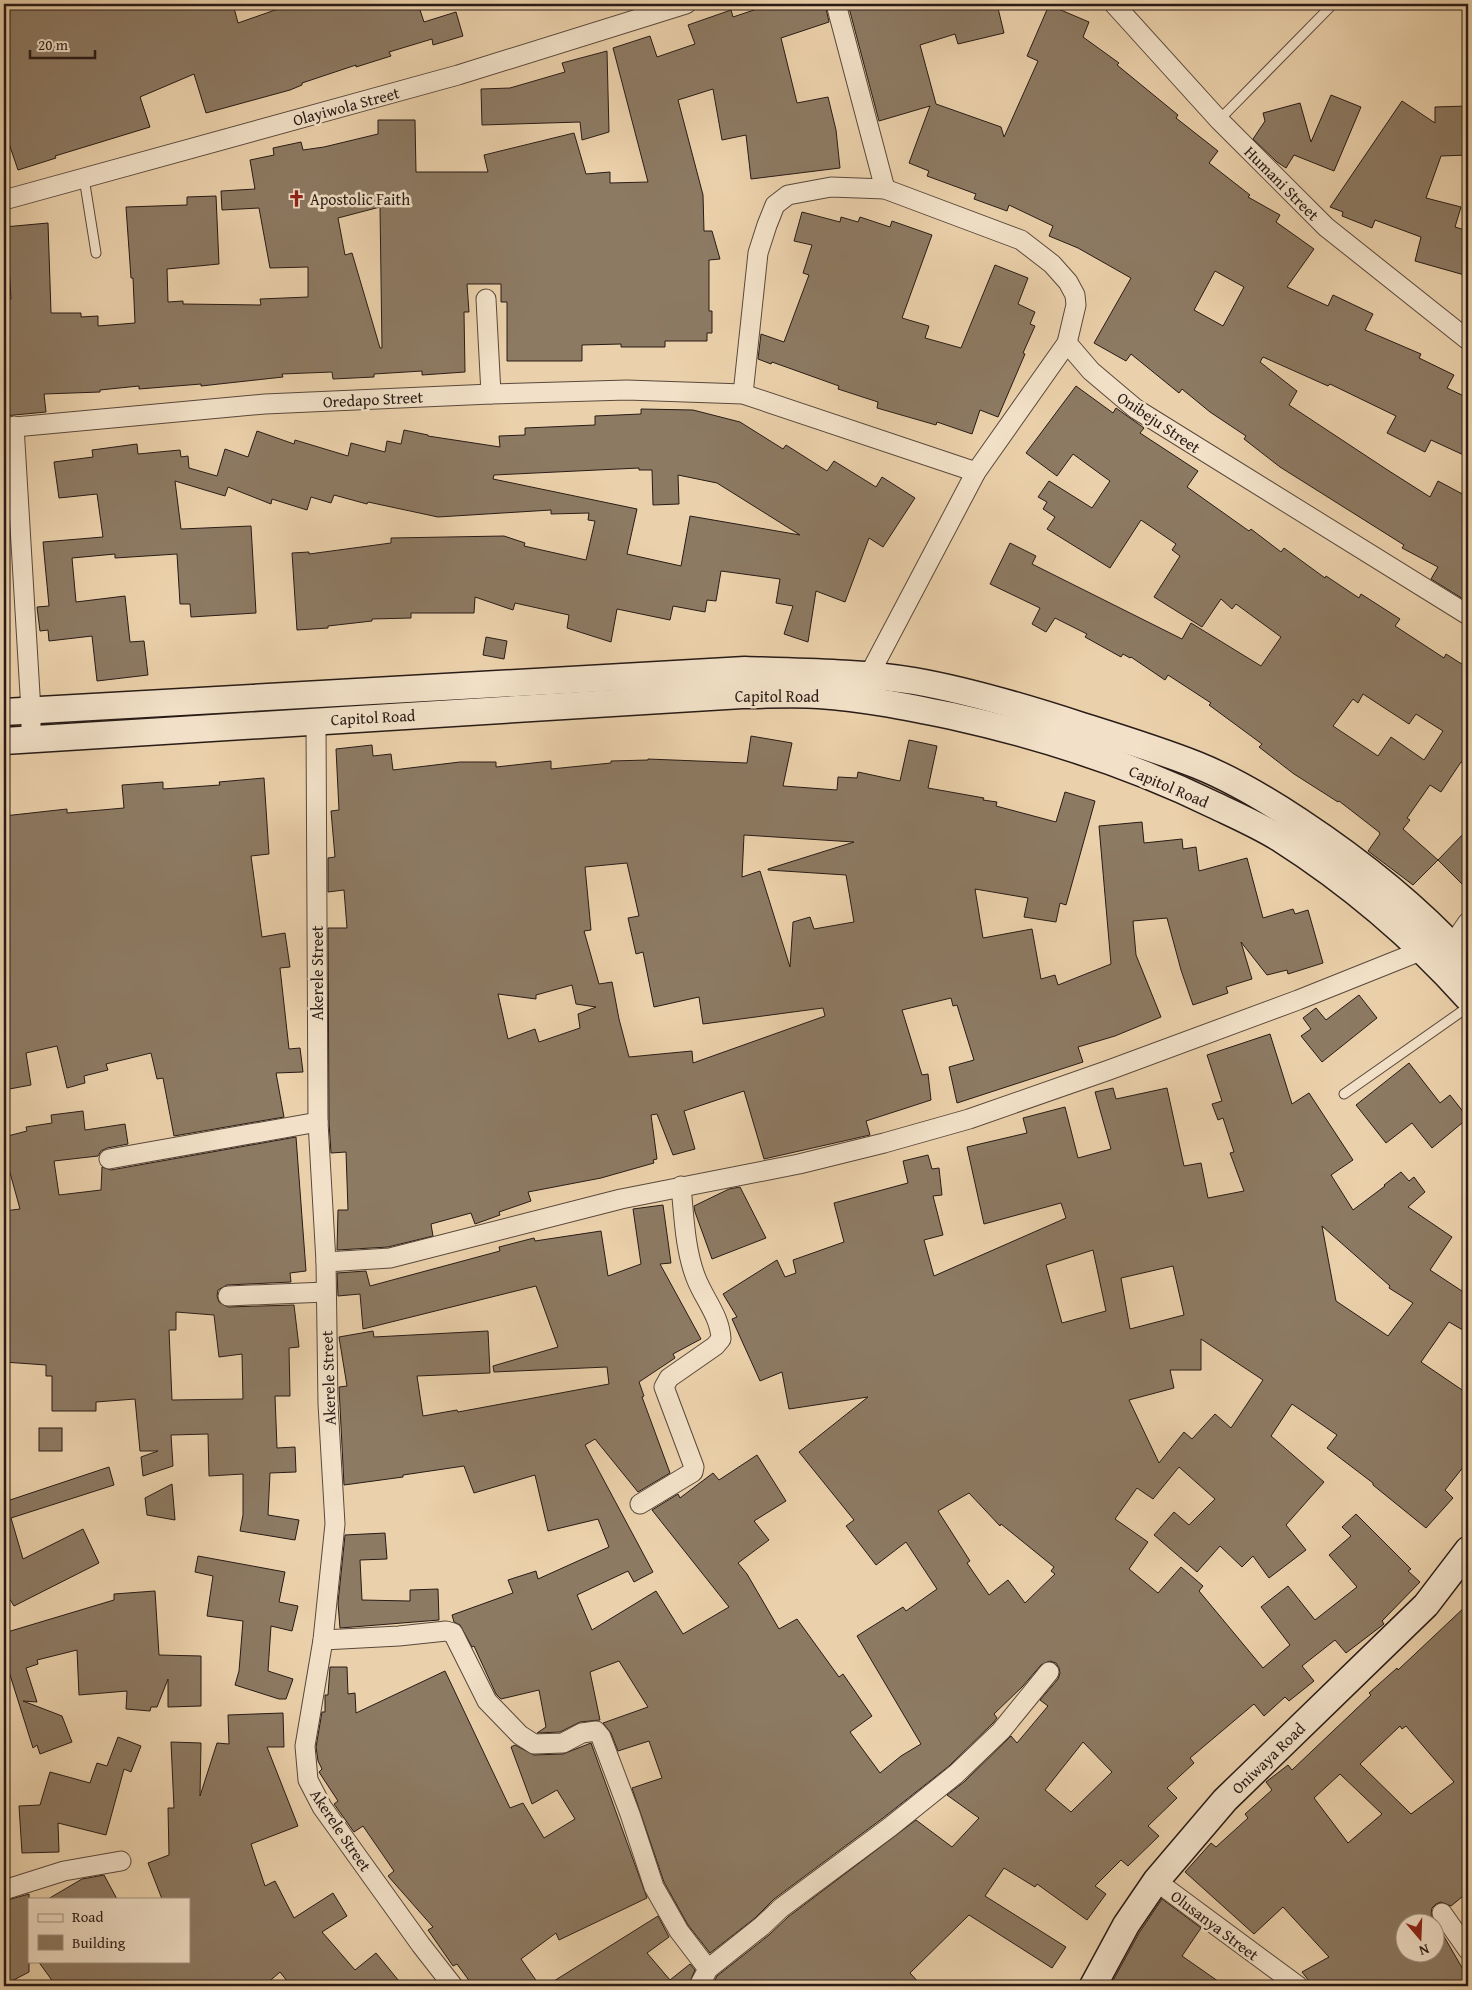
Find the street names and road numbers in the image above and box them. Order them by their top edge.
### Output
street label: Olayiwola Street [290,80,402,132]
street label: Humani Street [1239,140,1325,226]
street label: Oredapo Street [322,384,424,414]
street label: Onibeju Street [1113,385,1206,459]
street label: Capitol Road [735,684,820,708]
street label: Capitol Road [330,703,416,731]
street label: Capitol Road [1125,758,1213,814]
street label: Akerele Street [305,925,329,1020]
street label: Akerele Street [314,1330,342,1426]
street label: Oniwaya Road [1226,1716,1311,1799]
street label: Akerele Street [305,1784,378,1876]
street label: Olusanya Street [1166,1884,1264,1966]

